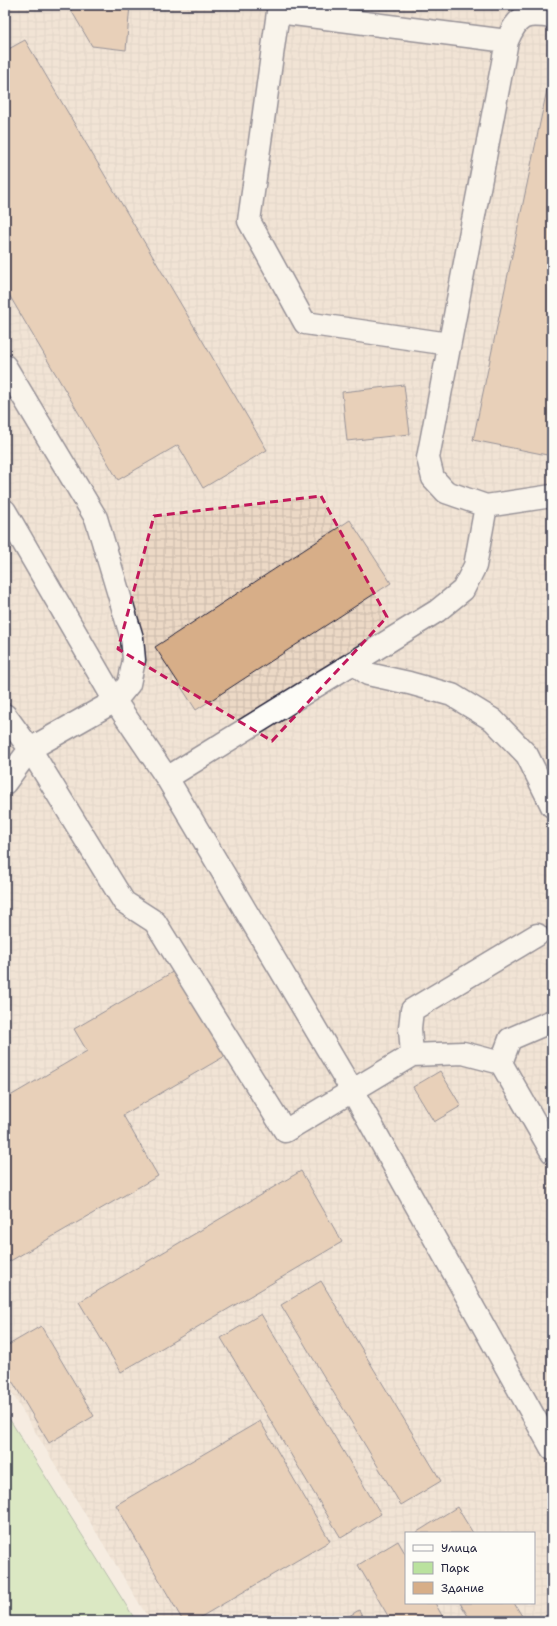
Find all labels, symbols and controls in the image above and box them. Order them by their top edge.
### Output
legend [405,1532,535,1604]
text: Улица [441,1540,478,1556]
text: Парк [441,1560,470,1576]
text: Здание [441,1580,485,1596]

